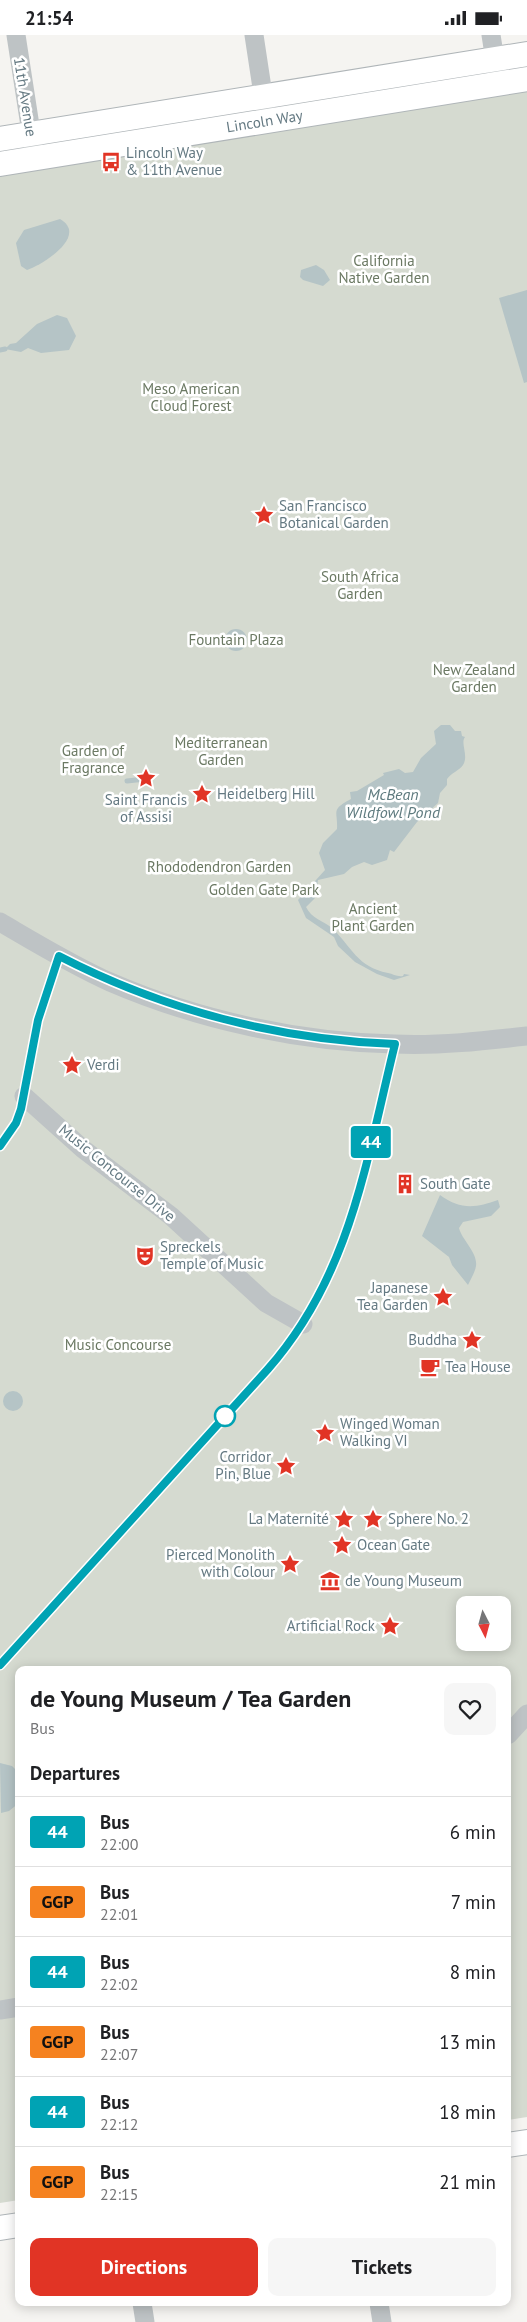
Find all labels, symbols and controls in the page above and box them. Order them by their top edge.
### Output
text: 21:54 [25,6,73,30]
street label: 11th Avenue [10,56,41,138]
street label: Lincoln Way [225,105,304,136]
place label: Lincoln Way & 11th Avenue [126,143,222,179]
bus stop icon: Lincoln Way & 11th Avenue [100,151,122,173]
park label: California Native Garden [339,251,429,287]
park label: Meso American Cloud Forest [142,379,240,415]
place label: San Francisco Botanical Garden [279,496,389,532]
place icon: San Francisco Botanical Garden [253,504,275,526]
park label: South Africa Garden [321,567,399,603]
park label: Fountain Plaza [188,630,284,649]
park label: New Zealand Garden [433,660,515,696]
park label: Mediterranean Garden [174,733,268,769]
park label: Garden of Fragrance [61,741,125,777]
place icon: Saint Francis of Assisi [135,767,157,789]
place icon: Heidelberg Hill [191,783,213,805]
place label: Heidelberg Hill [217,784,315,803]
water label: McBean Wildfowl Pond [346,784,441,822]
place label: Saint Francis of Assisi [105,790,187,826]
park label: Rhododendron Garden [147,857,291,876]
park label: Golden Gate Park [209,880,320,899]
park label: Ancient Plant Garden [331,899,415,935]
place icon: Verdi [61,1054,83,1076]
place label: Verdi [86,1055,119,1074]
street label: Music Concourse Drive [55,1120,179,1225]
line badge: 44 [348,1126,394,1158]
text: 44 [361,1130,381,1153]
building icon: South Gate [394,1173,416,1195]
place label: South Gate [420,1174,491,1193]
place label: Spreckels Temple of Music [160,1237,264,1273]
theatre icon: Spreckels Temple of Music [134,1245,156,1267]
place label: Japanese Tea Garden [357,1278,428,1314]
place icon: Japanese Tea Garden [432,1286,454,1308]
place icon: Buddha [461,1329,483,1351]
place label: Buddha [408,1330,457,1349]
park label: Music Concourse [65,1335,171,1354]
cafe icon: Tea House [419,1356,441,1378]
place label: Tea House [445,1357,511,1376]
unlabelled marker [214,1405,236,1427]
place label: Winged Woman Walking VI [340,1414,440,1450]
place icon: Winged Woman Walking VI [314,1422,336,1444]
place label: Corridor Pin, Blue [215,1447,271,1483]
place icon: Corridor Pin, Blue [275,1455,297,1477]
place icon: La Maternité [333,1508,355,1530]
place icon: Sphere No. 2 [362,1508,384,1530]
place label: La Maternité [248,1509,329,1528]
place label: Sphere No. 2 [388,1509,469,1528]
place icon: Ocean Gate [331,1534,353,1556]
place label: Ocean Gate [357,1535,430,1554]
place label: Pierced Monolith with Colour [166,1545,275,1581]
place icon: Pierced Monolith with Colour [279,1553,301,1575]
museum icon: de Young Museum [319,1570,341,1592]
place label: de Young Museum [345,1571,462,1590]
north arrow [456,1596,511,1651]
map controls [456,1596,511,1651]
place icon: Artificial Rock [379,1615,401,1637]
place label: Artificial Rock [287,1616,376,1635]
text: de Young Museum / Tea Garden [30,1683,351,1714]
button: heart [444,1683,496,1735]
text: Bus [30,1718,55,1738]
text: Departures [30,1761,120,1785]
text: Bus [100,1810,129,1834]
text: 44 [47,1820,68,1843]
text: 6 min [450,1820,496,1844]
text: 22:00 [100,1834,138,1854]
text: Bus [100,1880,129,1904]
text: GGP [41,1890,74,1913]
text: 7 min [451,1890,496,1914]
text: 22:01 [100,1904,138,1924]
text: Bus [100,1950,129,1974]
text: 44 [47,1960,68,1983]
text: 8 min [450,1960,496,1984]
text: 22:02 [100,1974,138,1994]
text: Bus [100,2020,129,2044]
text: GGP [41,2030,74,2053]
text: 13 min [439,2030,496,2054]
text: 22:07 [100,2044,138,2064]
text: Bus [100,2090,129,2114]
text: 44 [47,2100,68,2123]
text: 18 min [439,2100,496,2124]
text: 22:12 [100,2114,138,2134]
text: Bus [100,2160,129,2184]
text: GGP [41,2170,74,2193]
text: 21 min [439,2170,496,2194]
text: 22:15 [100,2184,138,2204]
button: Directions [30,2238,258,2296]
button: Tickets [268,2238,496,2296]

